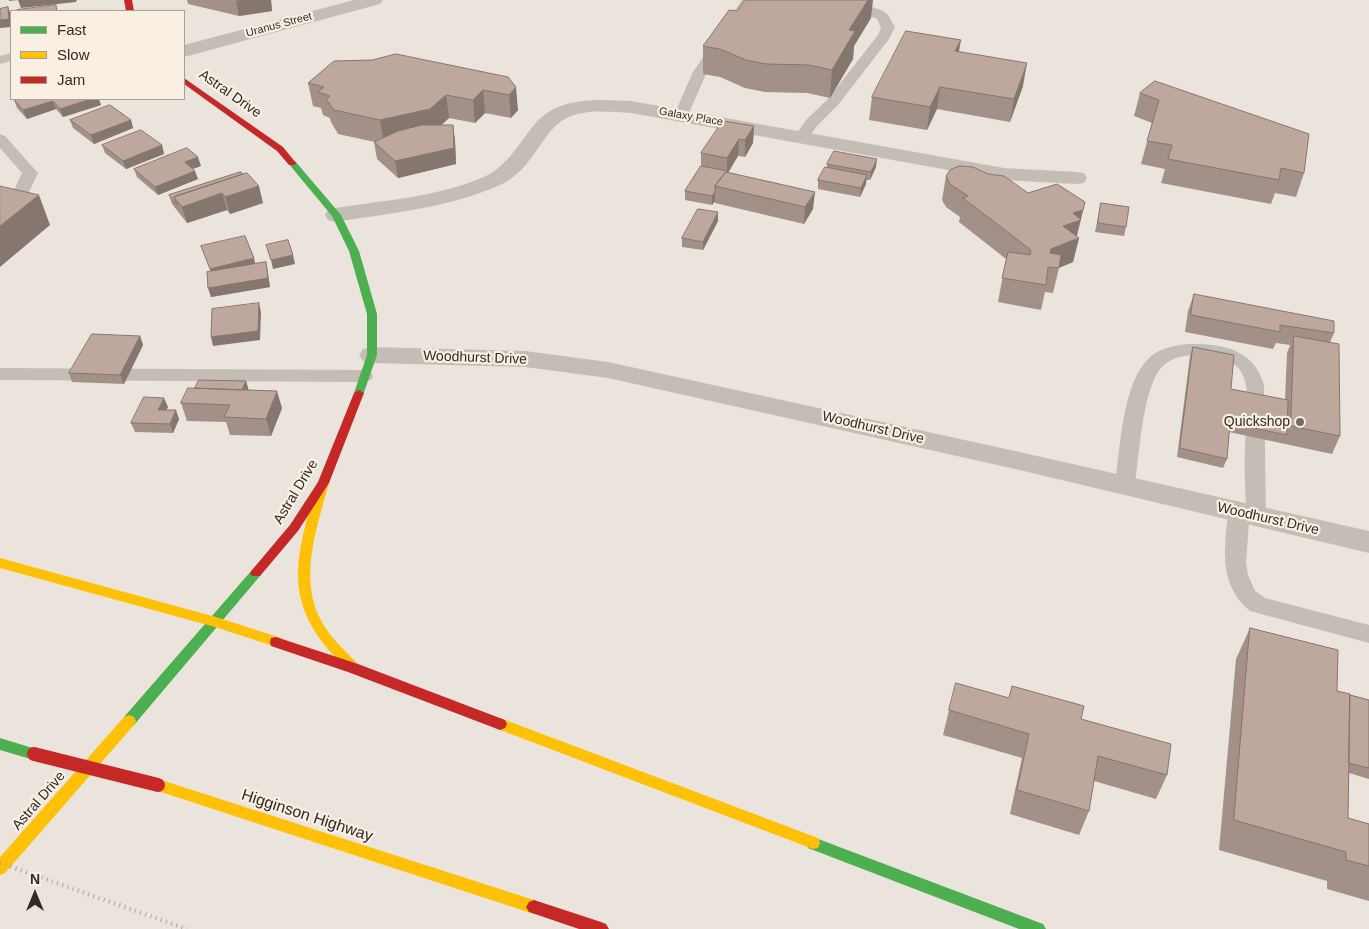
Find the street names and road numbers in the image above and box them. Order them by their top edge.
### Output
street label: Uranus Street [245,10,313,40]
street label: Astral Drive [196,66,264,122]
street label: Galaxy Place [658,105,724,129]
street label: Woodhurst Drive [423,348,527,368]
street label: Woodhurst Drive [820,408,926,448]
street label: Astral Drive [270,457,322,527]
street label: Woodhurst Drive [1215,499,1321,539]
street label: Astral Drive [9,768,69,834]
street label: Higginson Highway [239,786,375,846]

